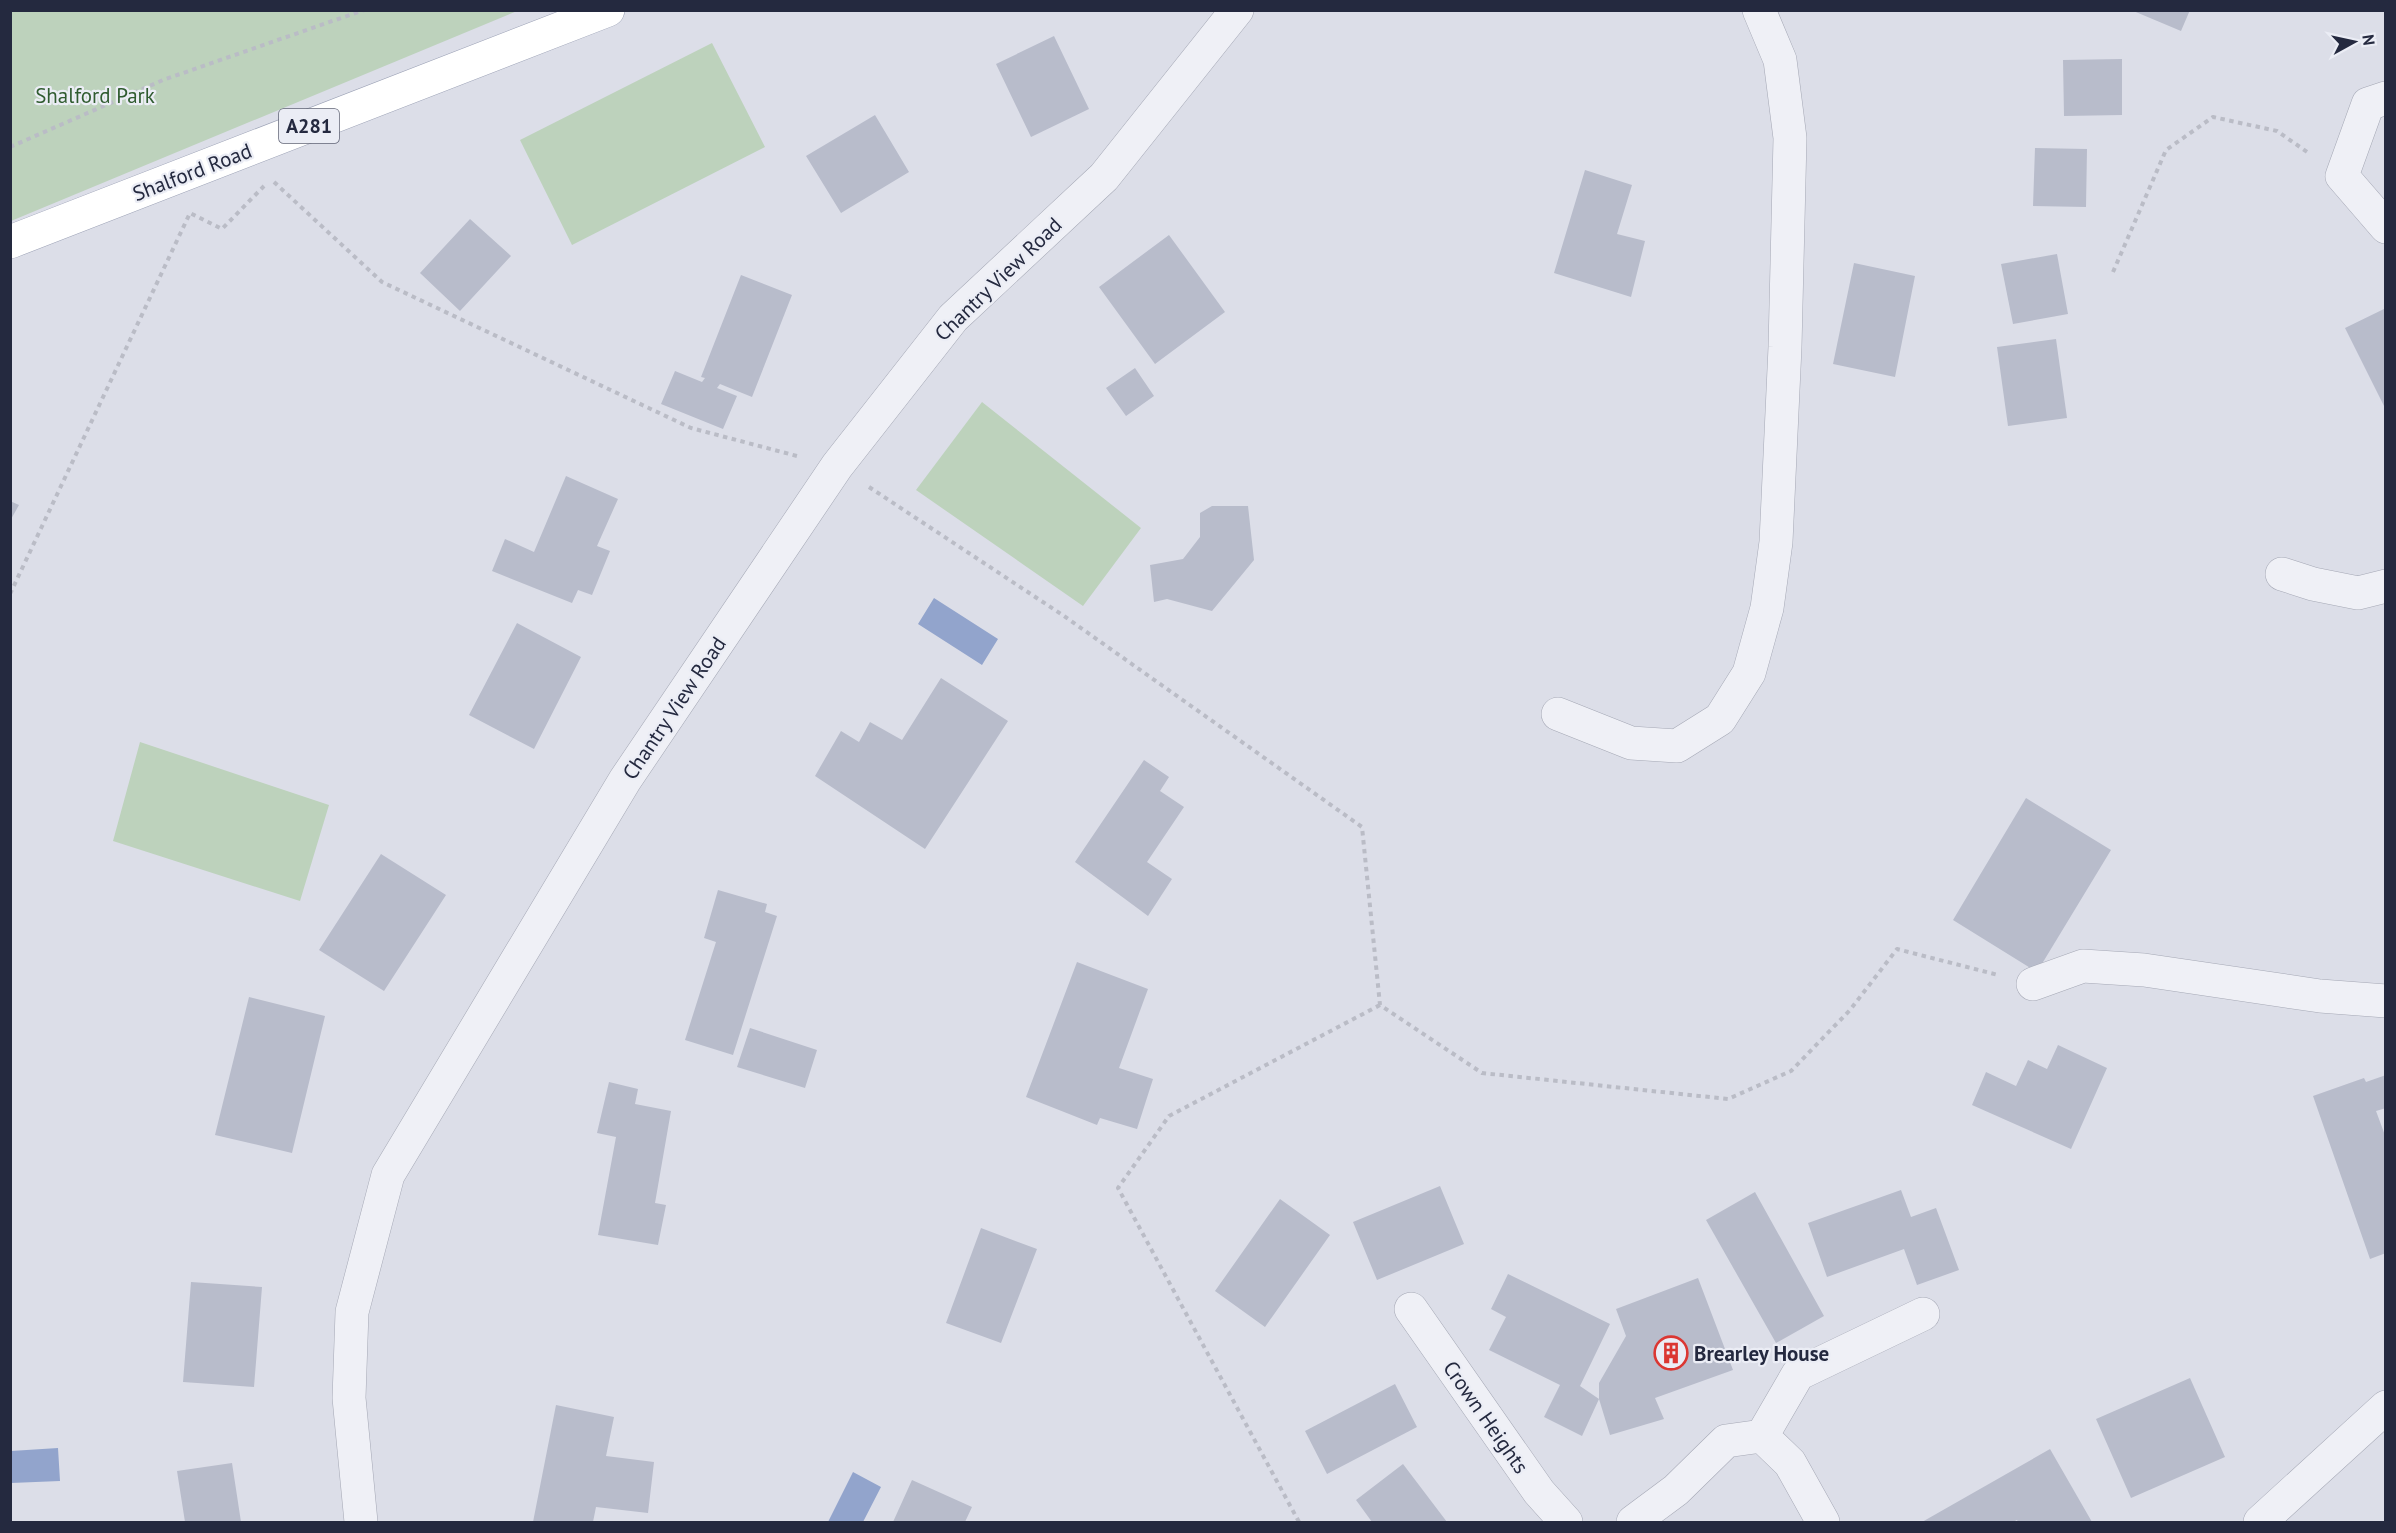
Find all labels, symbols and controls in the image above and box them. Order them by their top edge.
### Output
north arrow [2324,12,2384,72]
text: N [2358,33,2379,47]
park label: Shalford Park [35,82,155,109]
road number: A281 [279,109,339,143]
street label: Shalford Road [129,137,255,207]
street label: Chantry View Road [929,211,1067,347]
street label: Chantry View Road [616,631,732,785]
building icon: Brearley House [1653,1335,1689,1371]
place label: Brearley House [1694,1340,1829,1367]
street label: Crown Heights [1437,1355,1535,1479]

